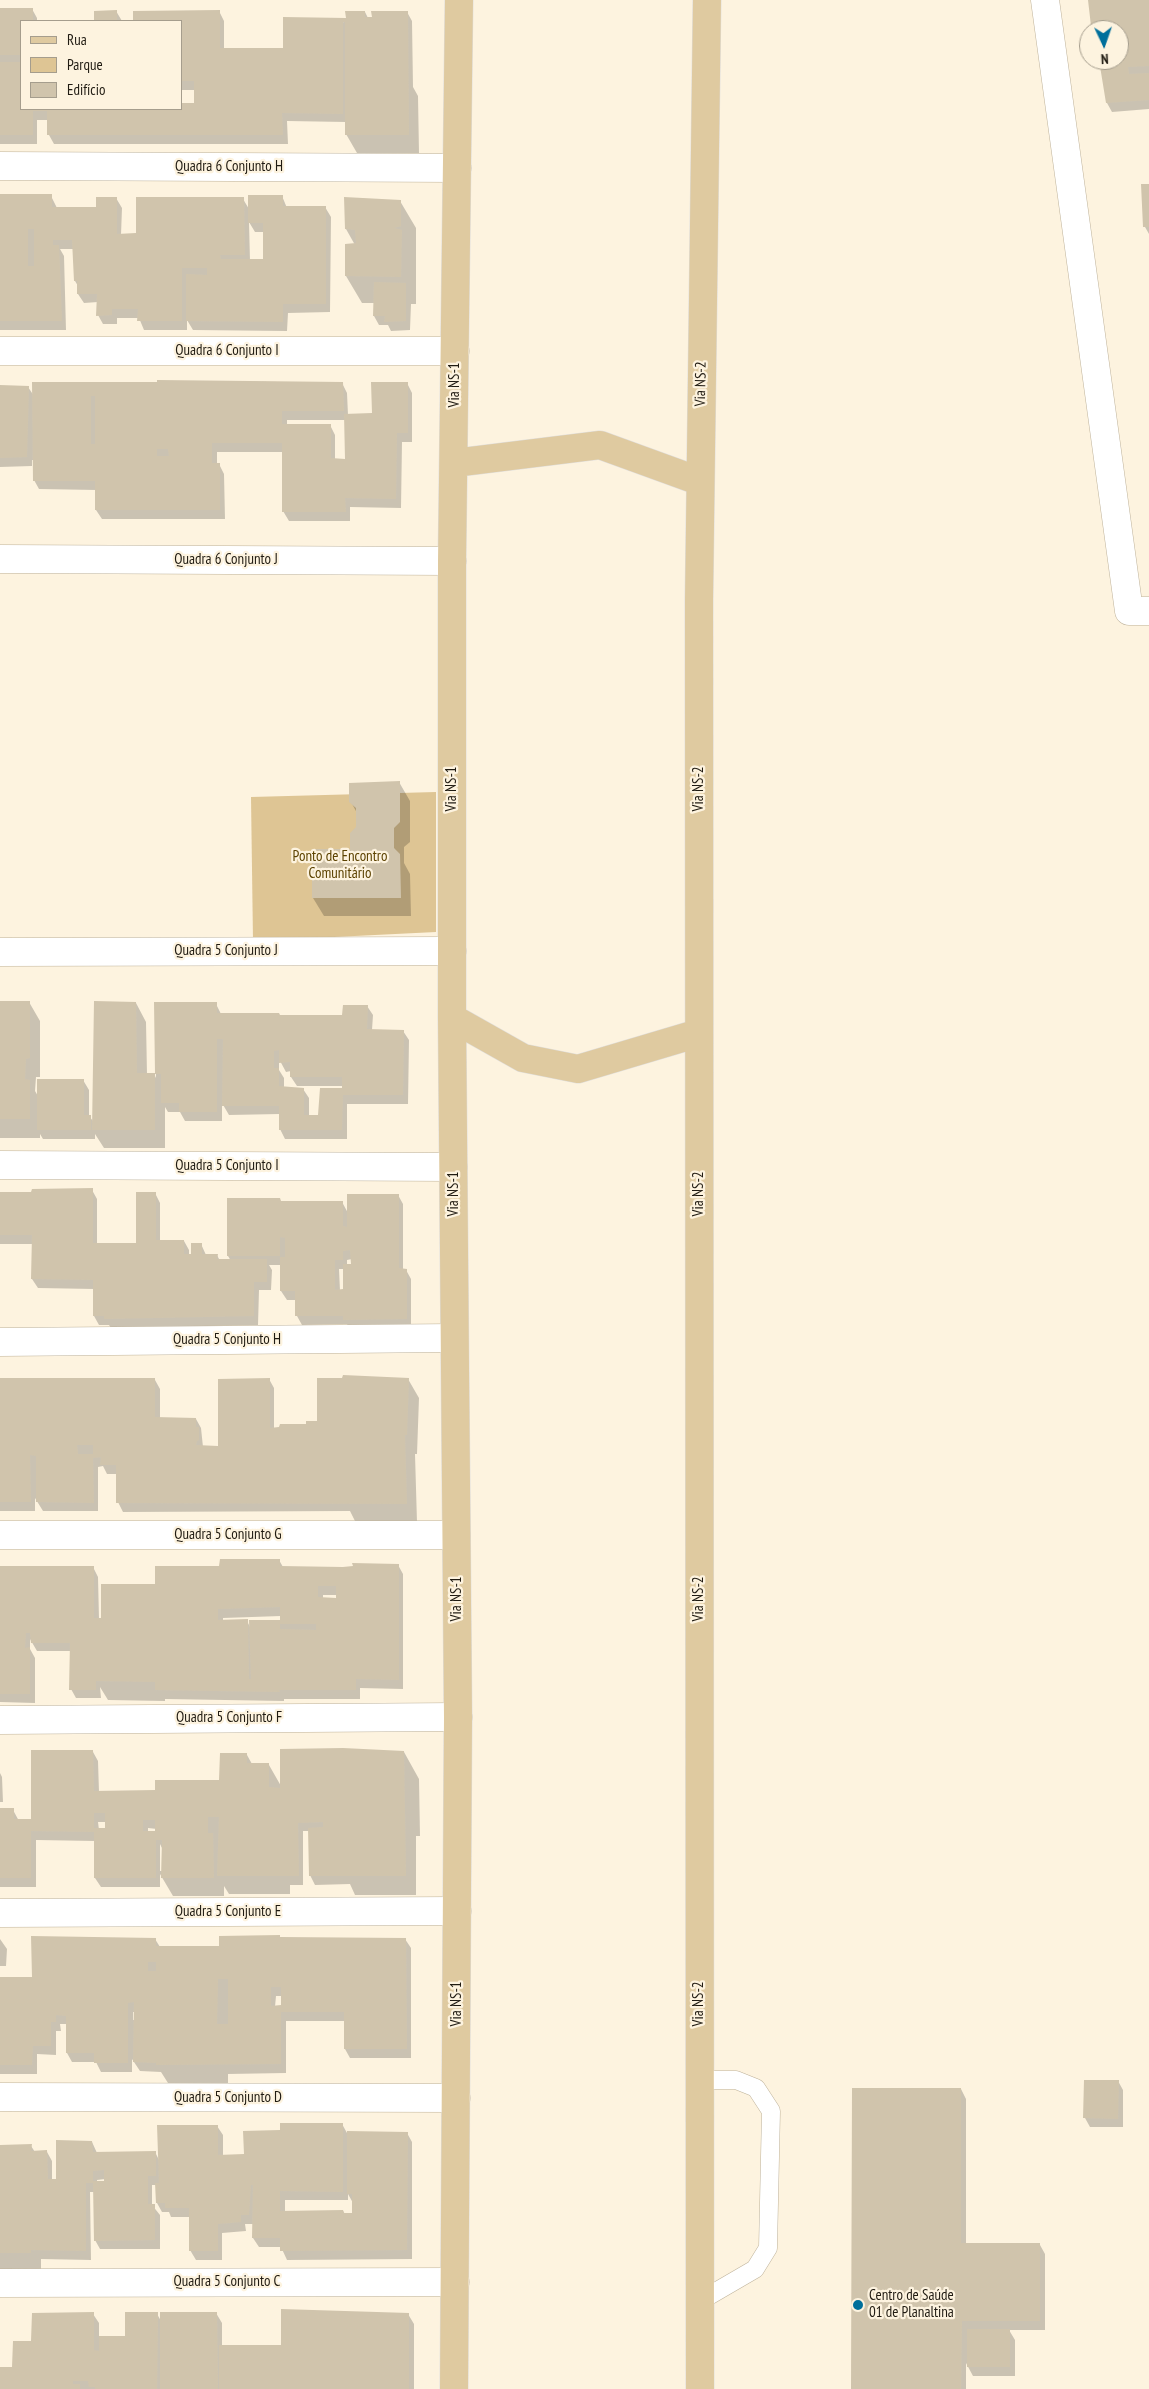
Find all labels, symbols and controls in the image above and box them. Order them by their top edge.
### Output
legend [20,20,182,110]
north arrow [1079,20,1129,70]
text: Rua [67,30,87,49]
text: N [1100,50,1109,68]
text: Parque [67,55,103,74]
text: Edifício [67,80,105,99]
street label: Quadra 6 Conjunto H [175,158,283,176]
street label: Quadra 6 Conjunto I [175,342,279,360]
street label: Via NS-2 [692,361,710,407]
street label: Via NS-1 [446,363,464,407]
street label: Quadra 6 Conjunto J [174,551,278,569]
street label: Via NS-1 [443,767,461,811]
street label: Via NS-2 [690,767,708,811]
park label: Ponto de Encontro Comunitário [293,848,387,883]
street label: Quadra 5 Conjunto J [174,942,278,960]
street label: Quadra 5 Conjunto I [175,1157,279,1175]
street label: Via NS-1 [445,1172,463,1216]
street label: Via NS-2 [690,1172,708,1216]
street label: Quadra 5 Conjunto H [173,1331,281,1349]
street label: Quadra 5 Conjunto G [174,1526,282,1544]
street label: Via NS-1 [448,1577,466,1621]
street label: Via NS-2 [690,1577,708,1621]
street label: Quadra 5 Conjunto F [176,1709,282,1727]
street label: Quadra 5 Conjunto E [175,1903,281,1921]
street label: Via NS-1 [448,1982,466,2026]
street label: Via NS-2 [690,1982,708,2026]
street label: Quadra 5 Conjunto D [174,2089,282,2107]
street label: Quadra 5 Conjunto C [174,2273,280,2291]
place label: Centro de Saúde 01 de Planaltina [869,2287,954,2322]
marker: Centro de Saúde 01 de Planaltina [851,2298,865,2312]

